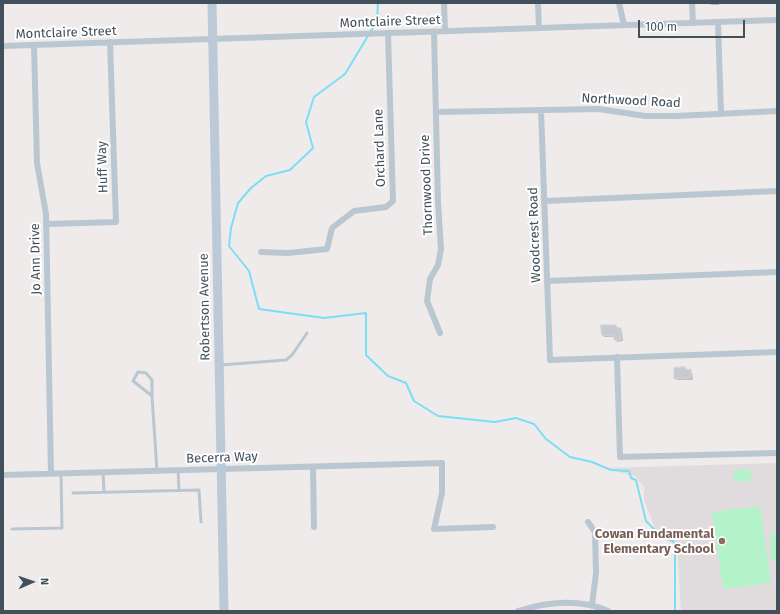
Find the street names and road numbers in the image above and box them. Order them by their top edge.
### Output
street label: Montclaire Street [339,12,441,32]
street label: Montclaire Street [15,23,117,43]
street label: Northwood Road [581,91,681,111]
street label: Orchard Lane [371,109,389,187]
street label: Thornwood Drive [417,134,437,236]
street label: Huff Way [94,141,112,193]
street label: Woodcrest Road [526,187,544,283]
street label: Jo Ann Drive [28,223,44,295]
street label: Robertson Avenue [196,253,214,361]
street label: Becerra Way [186,449,258,467]

